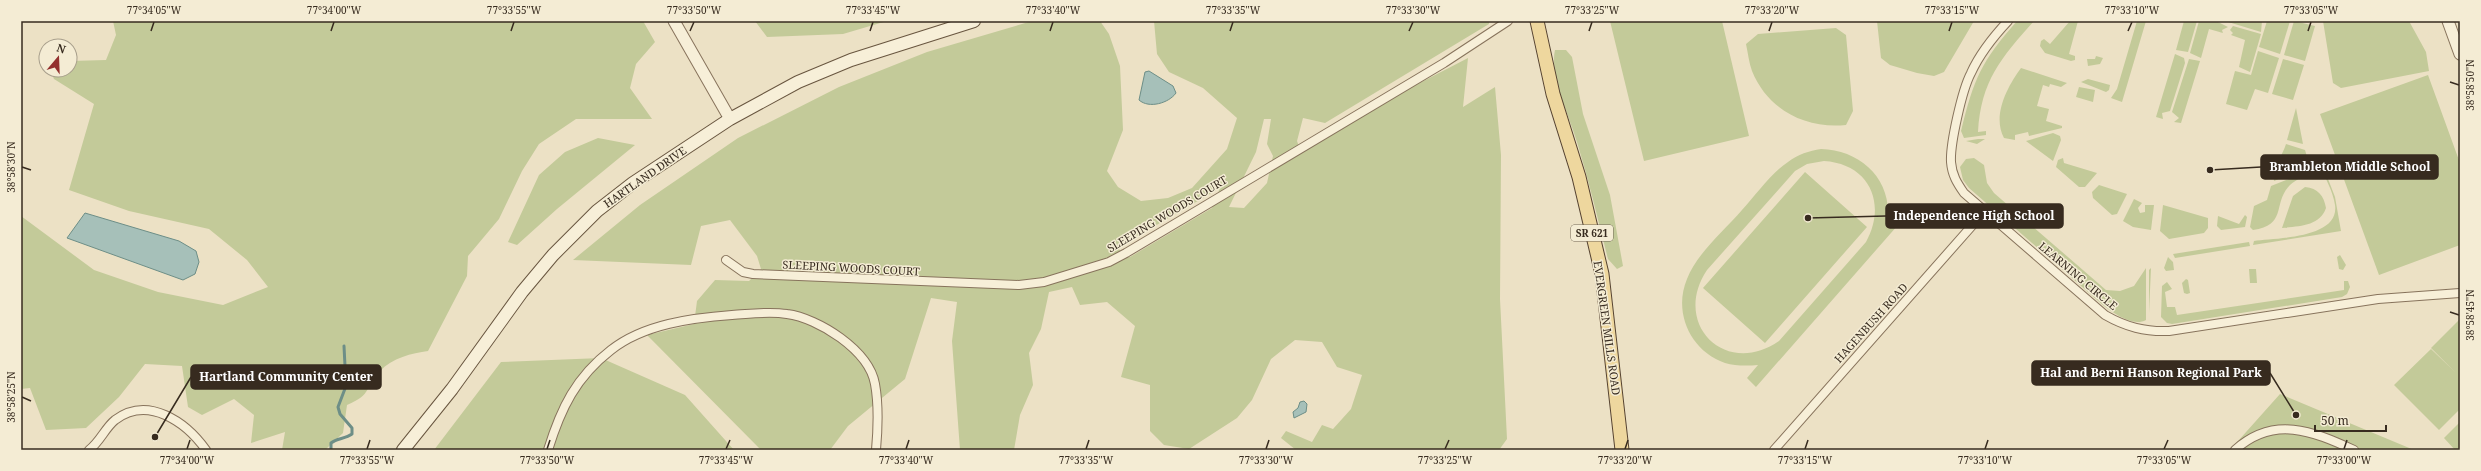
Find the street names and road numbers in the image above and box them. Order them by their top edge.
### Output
street label: HARTLAND DRIVE [600,142,689,211]
street label: SLEEPING WOODS COURT [1104,172,1230,255]
road number: SR 621 [1571,225,1613,241]
street label: LEARNING CIRCLE [2036,238,2121,313]
street label: SLEEPING WOODS COURT [782,256,920,279]
street label: EVERGREEN MILLS ROAD [1591,260,1624,396]
street label: HAGENBUSH ROAD [1831,279,1911,366]

